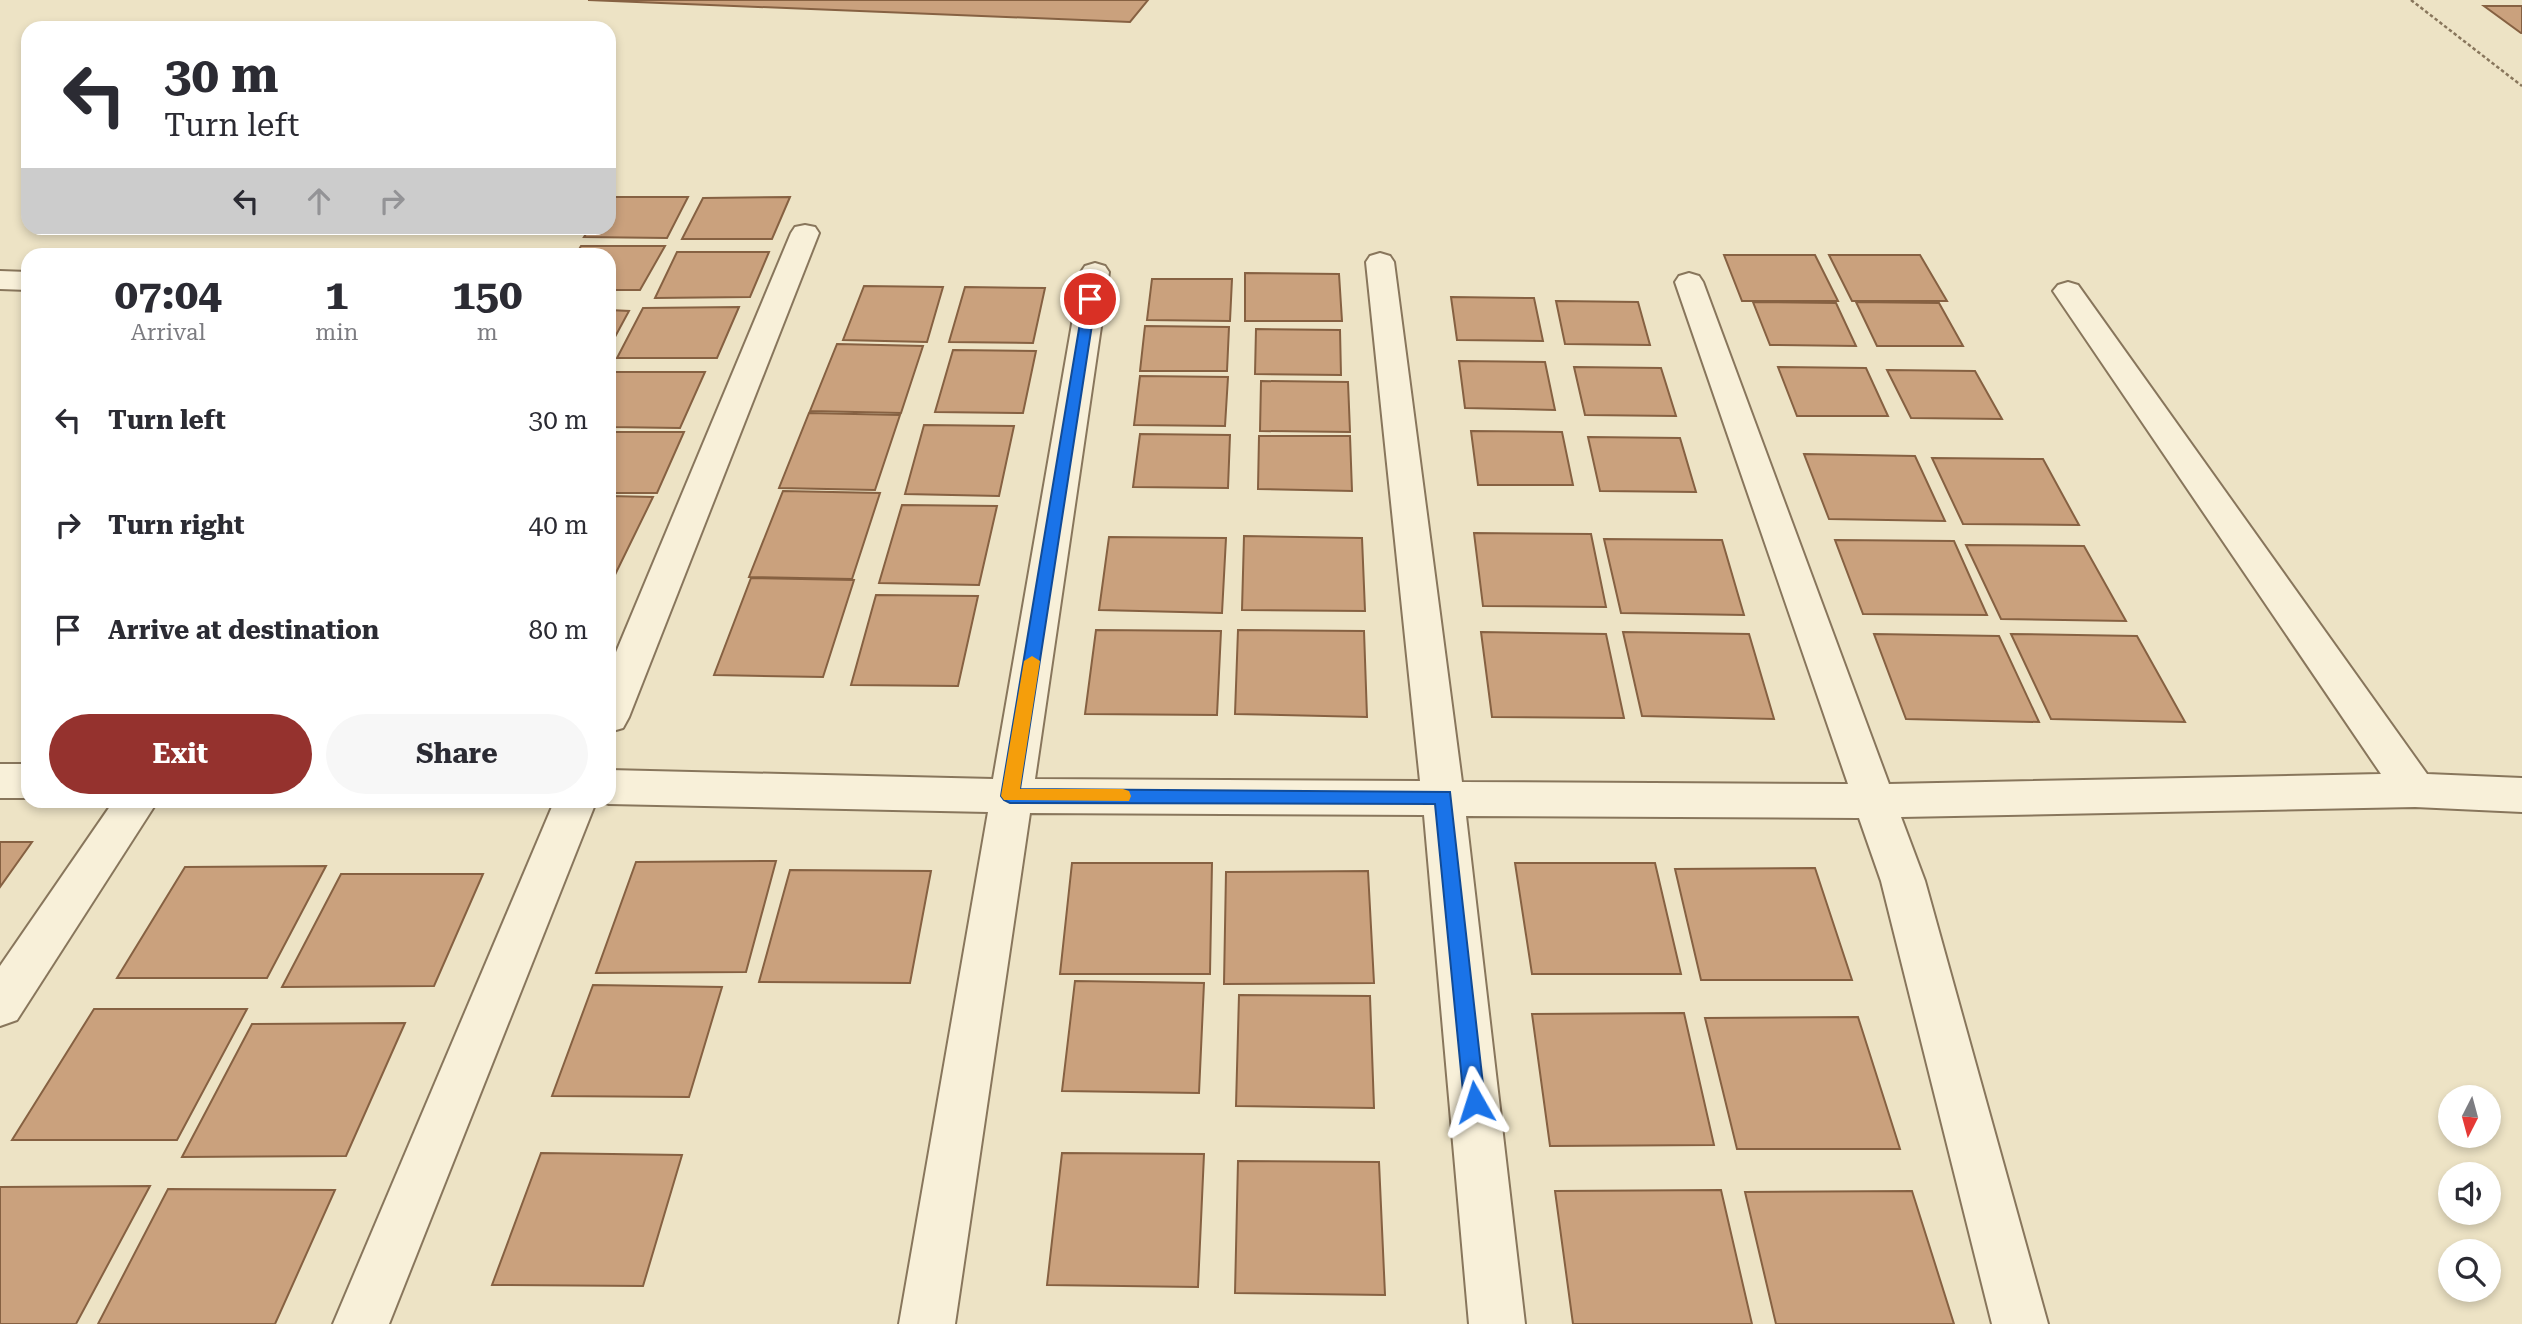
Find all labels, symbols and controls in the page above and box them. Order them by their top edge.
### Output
text: 30 m [164,47,279,104]
icon: left [49,49,140,140]
text: Turn left [164,106,299,144]
icon: left [227,182,265,220]
icon: ahead [300,182,338,220]
icon: right [373,182,411,220]
pin [1060,269,1120,329]
text: 07:04 [115,270,222,319]
text: 1 [325,270,349,319]
text: 150 [452,270,522,319]
icon: arrive [1071,280,1109,318]
text: Arrival [131,319,205,346]
text: min [315,319,358,346]
text: m [477,319,498,346]
icon: left [49,401,87,439]
text: Turn left [108,405,226,435]
text: 30 m [529,405,588,435]
icon: right [49,506,87,544]
text: Turn right [108,510,244,540]
text: 40 m [529,510,588,540]
icon: arrive [49,611,87,649]
text: Arrive at destination [108,615,379,645]
text: 80 m [529,615,588,645]
button: Exit [49,714,312,794]
button: Share [326,714,588,794]
position arrow [1438,1065,1512,1139]
north arrow [2438,1085,2501,1148]
map controls [2438,1085,2501,1302]
button: sound [2438,1162,2501,1225]
button: search [2438,1239,2501,1302]

